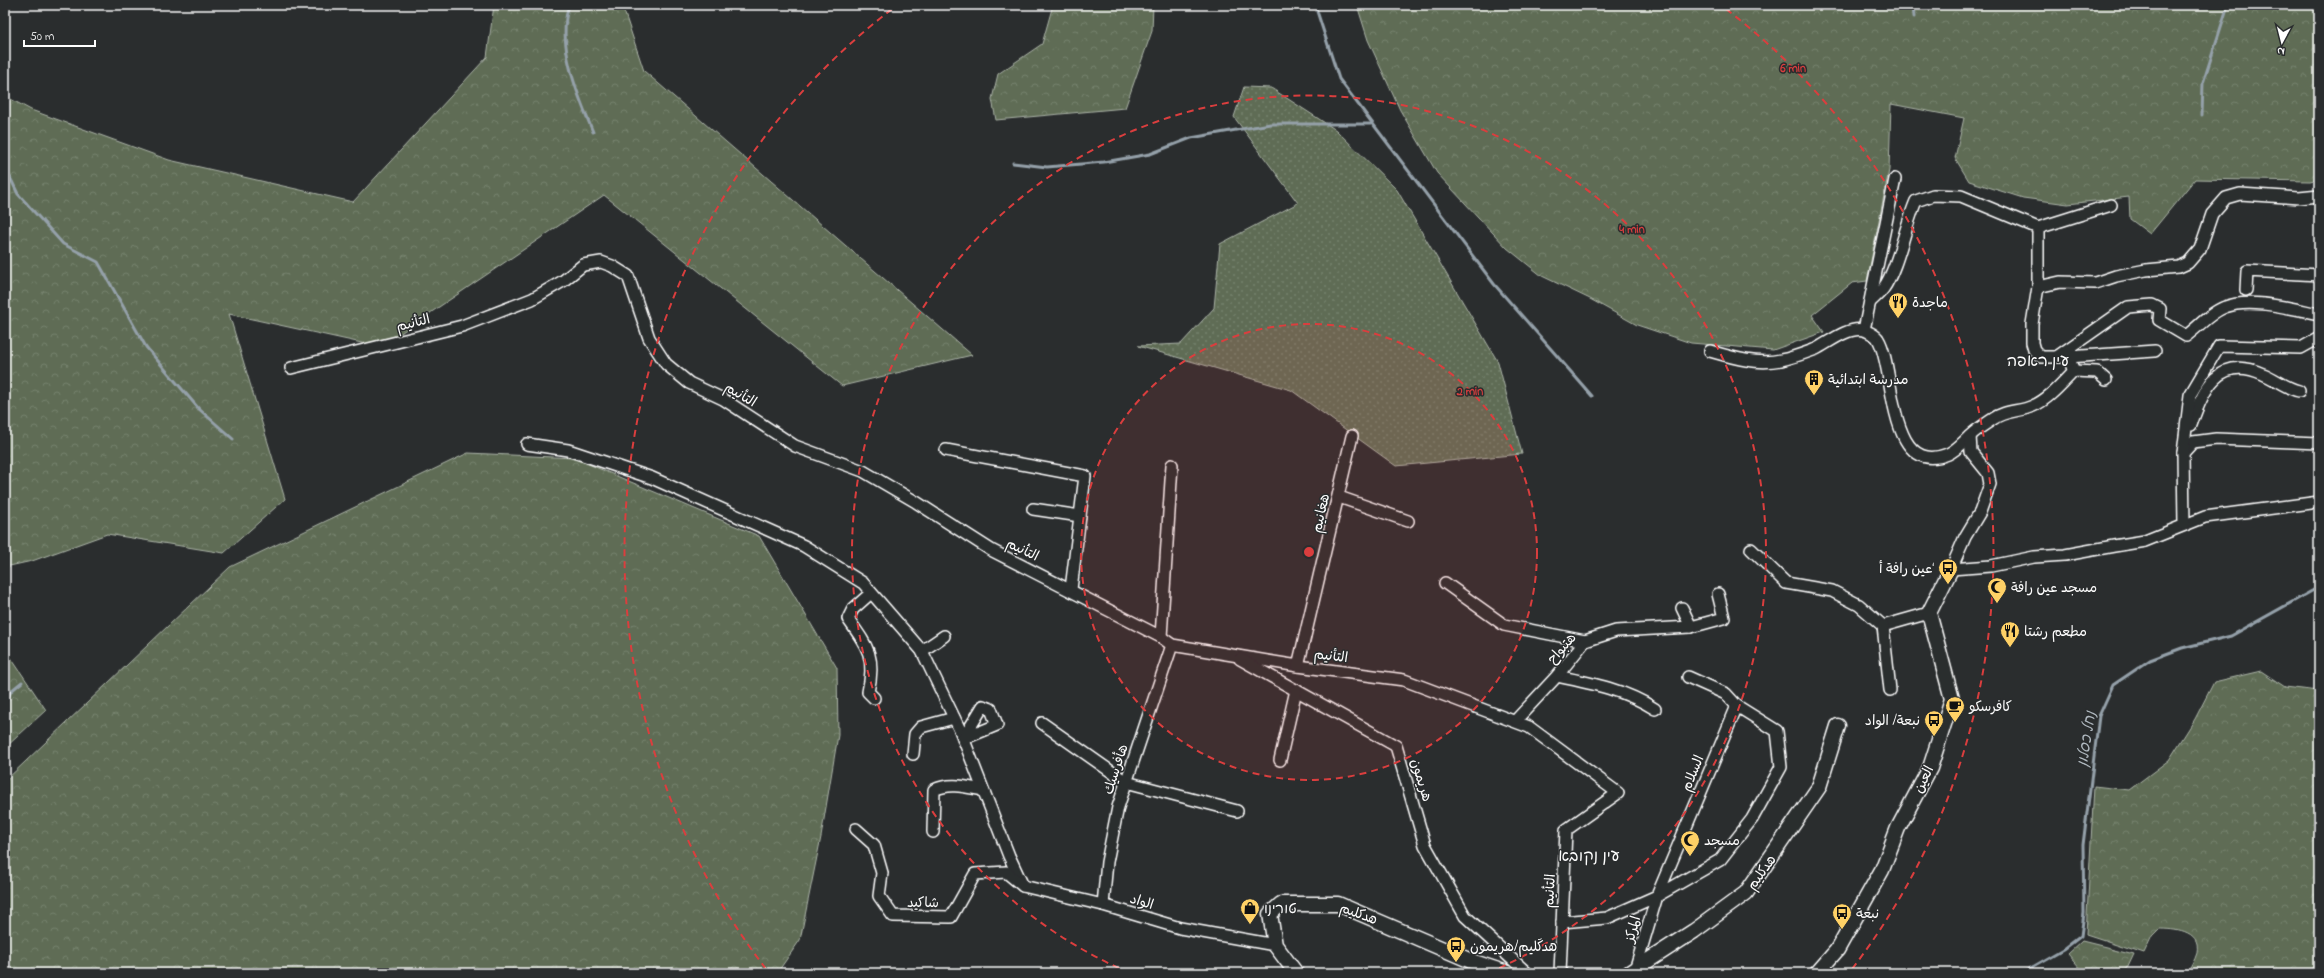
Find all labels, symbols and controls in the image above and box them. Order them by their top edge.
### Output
scale bar [24,22,95,48]
north arrow [2262,22,2302,62]
text: 50 m [30,28,54,46]
text: N [2276,43,2286,59]
text: 6 min [1779,60,1806,78]
text: 4 min [1618,221,1645,239]
restaurant icon: ماجدة [1887,291,1909,319]
place label: ماجدة [1912,293,1948,314]
street label: التأنيم [394,309,433,338]
district label: עין ראפה [2007,350,2069,374]
building icon: مدرسة ابتدائية [1803,368,1825,396]
place label: مدرسة ابتدائية [1828,370,1909,391]
street label: التأنيم [720,377,760,413]
text: 2 min [1456,383,1483,401]
street label: هغانيم [1307,492,1336,535]
street label: التأنيم [1002,533,1042,567]
centre of rings [1302,545,1316,559]
bus stop icon: عين رافة أ‘ [1937,557,1959,585]
place label: عين رافة أ‘ [1879,559,1935,580]
mosque icon: مسجد عين رافة [1986,576,2008,604]
place label: مسجد عين رافة [2011,578,2097,599]
restaurant icon: مطعم رشتا [1999,620,2021,648]
place label: مطعم رشتا [2024,622,2087,643]
street label: هتبواح [1542,629,1582,669]
street label: التأنيم [1313,644,1349,669]
cafe icon: كافرسكو [1944,695,1966,723]
place label: كافرسكو [1968,697,2012,718]
water label: נחל כסלון [2072,708,2102,768]
bus stop icon: نبعة/ الواد [1923,709,1945,737]
place label: نبعة/ الواد [1865,711,1920,732]
street label: هأفرسيك [1098,742,1134,797]
street label: السلام [1676,752,1710,795]
street label: هريمون [1404,756,1437,805]
street label: العين [1909,762,1940,797]
mosque icon: مسجد [1679,829,1701,857]
place label: مسجد [1704,831,1740,852]
district label: עין נקובא [1558,845,1620,869]
street label: هدكليم [1742,851,1782,895]
street label: التأنيم [1539,873,1562,909]
street label: الواد [1127,889,1156,916]
street label: شاكيد [907,893,939,914]
shop icon: טורינו [1239,897,1261,925]
street label: هدكليم [1337,898,1380,931]
place label: טורינו [1264,899,1297,920]
bus stop icon: نبعة [1831,902,1853,930]
place label: نبعة [1856,904,1879,925]
street label: المركز [1619,914,1647,946]
bus stop icon: هدكَليم/هريمون [1445,935,1467,963]
place label: هدكَليم/هريمون [1470,937,1557,958]

